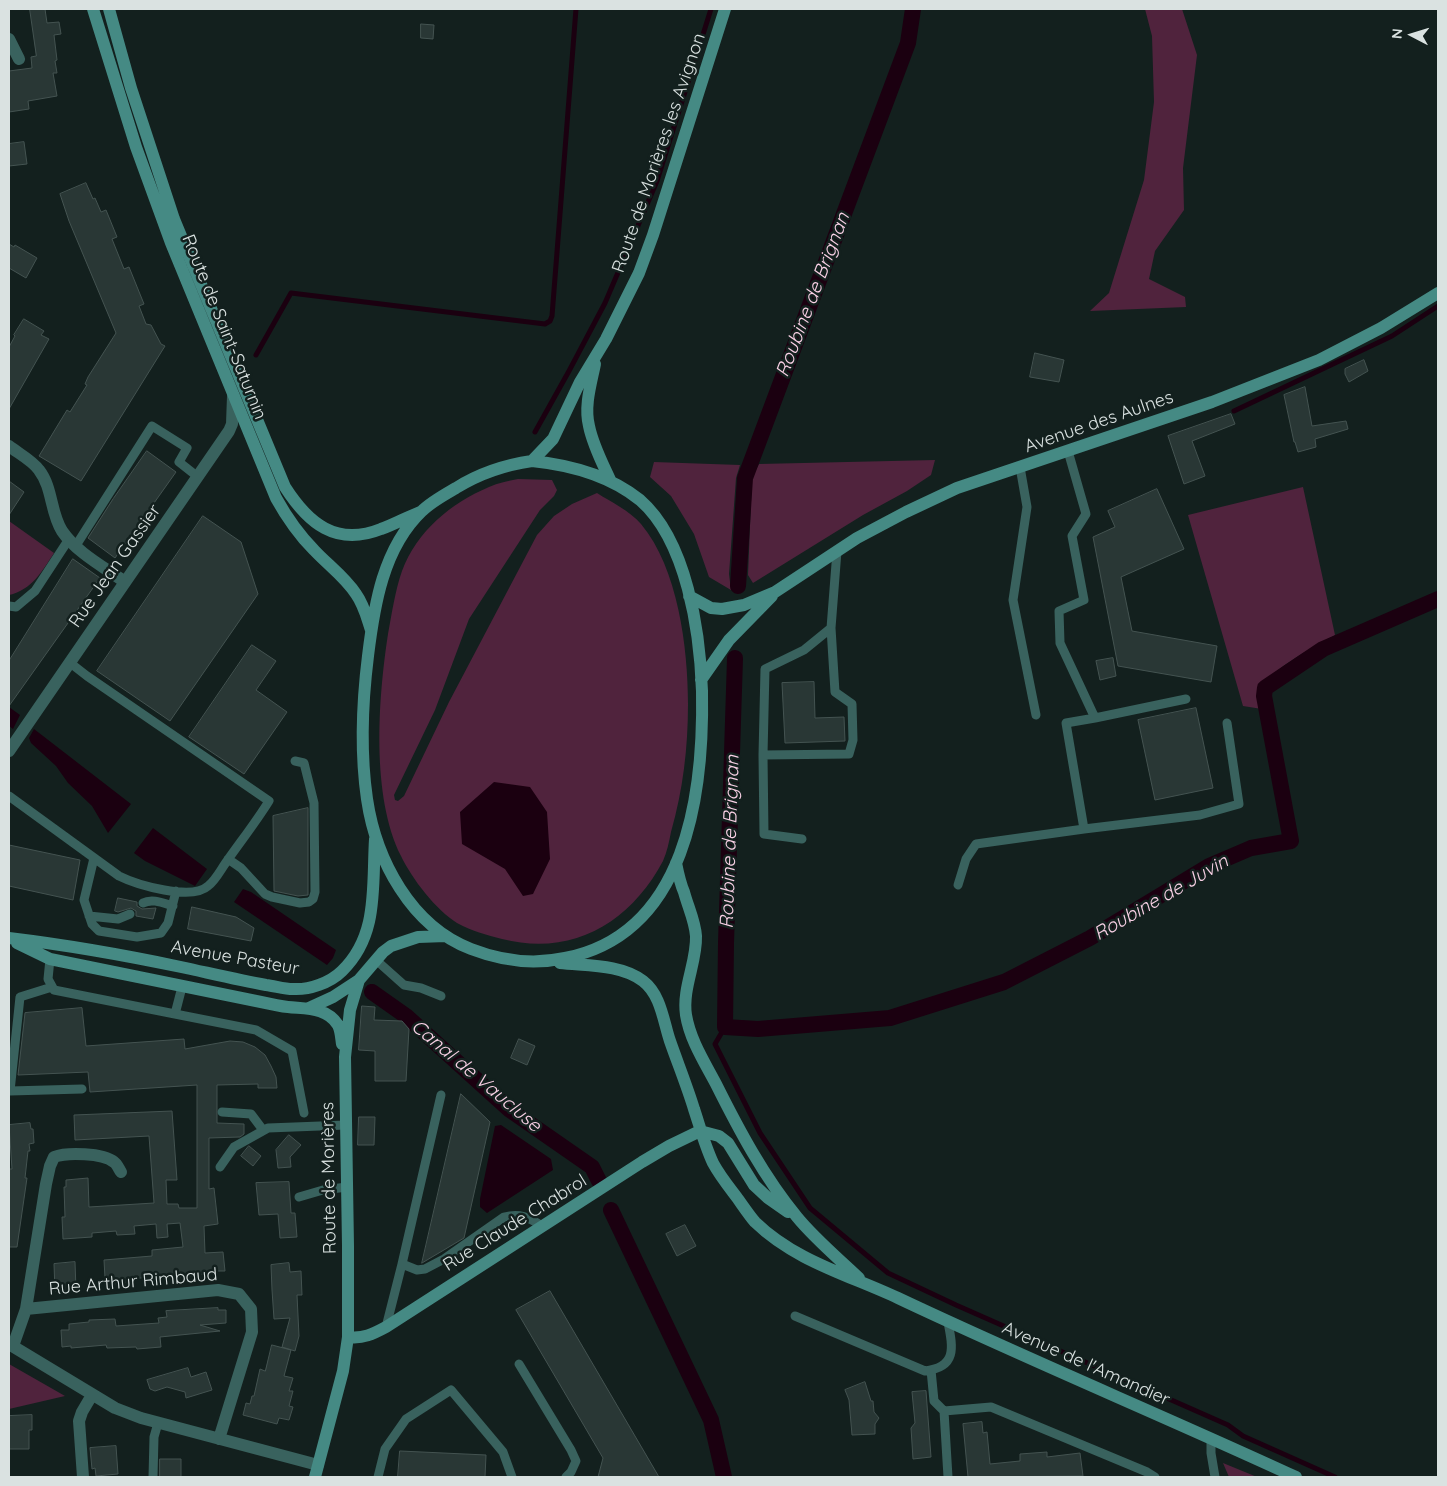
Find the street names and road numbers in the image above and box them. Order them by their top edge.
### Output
street label: Route de Morières les Avignon [608,30,710,276]
street label: Route de Saint-Saturnin [177,231,271,423]
street label: Avenue des Aulnes [1022,386,1176,458]
street label: Rue Jean Gassier [64,500,166,632]
street label: Avenue Pasteur [169,936,301,980]
street label: Route de Morières [317,1102,341,1254]
street label: Rue Claude Chabrol [439,1170,591,1276]
street label: Rue Arthur Rimbaud [48,1264,218,1300]
street label: Avenue de l'Amandier [999,1317,1173,1411]

